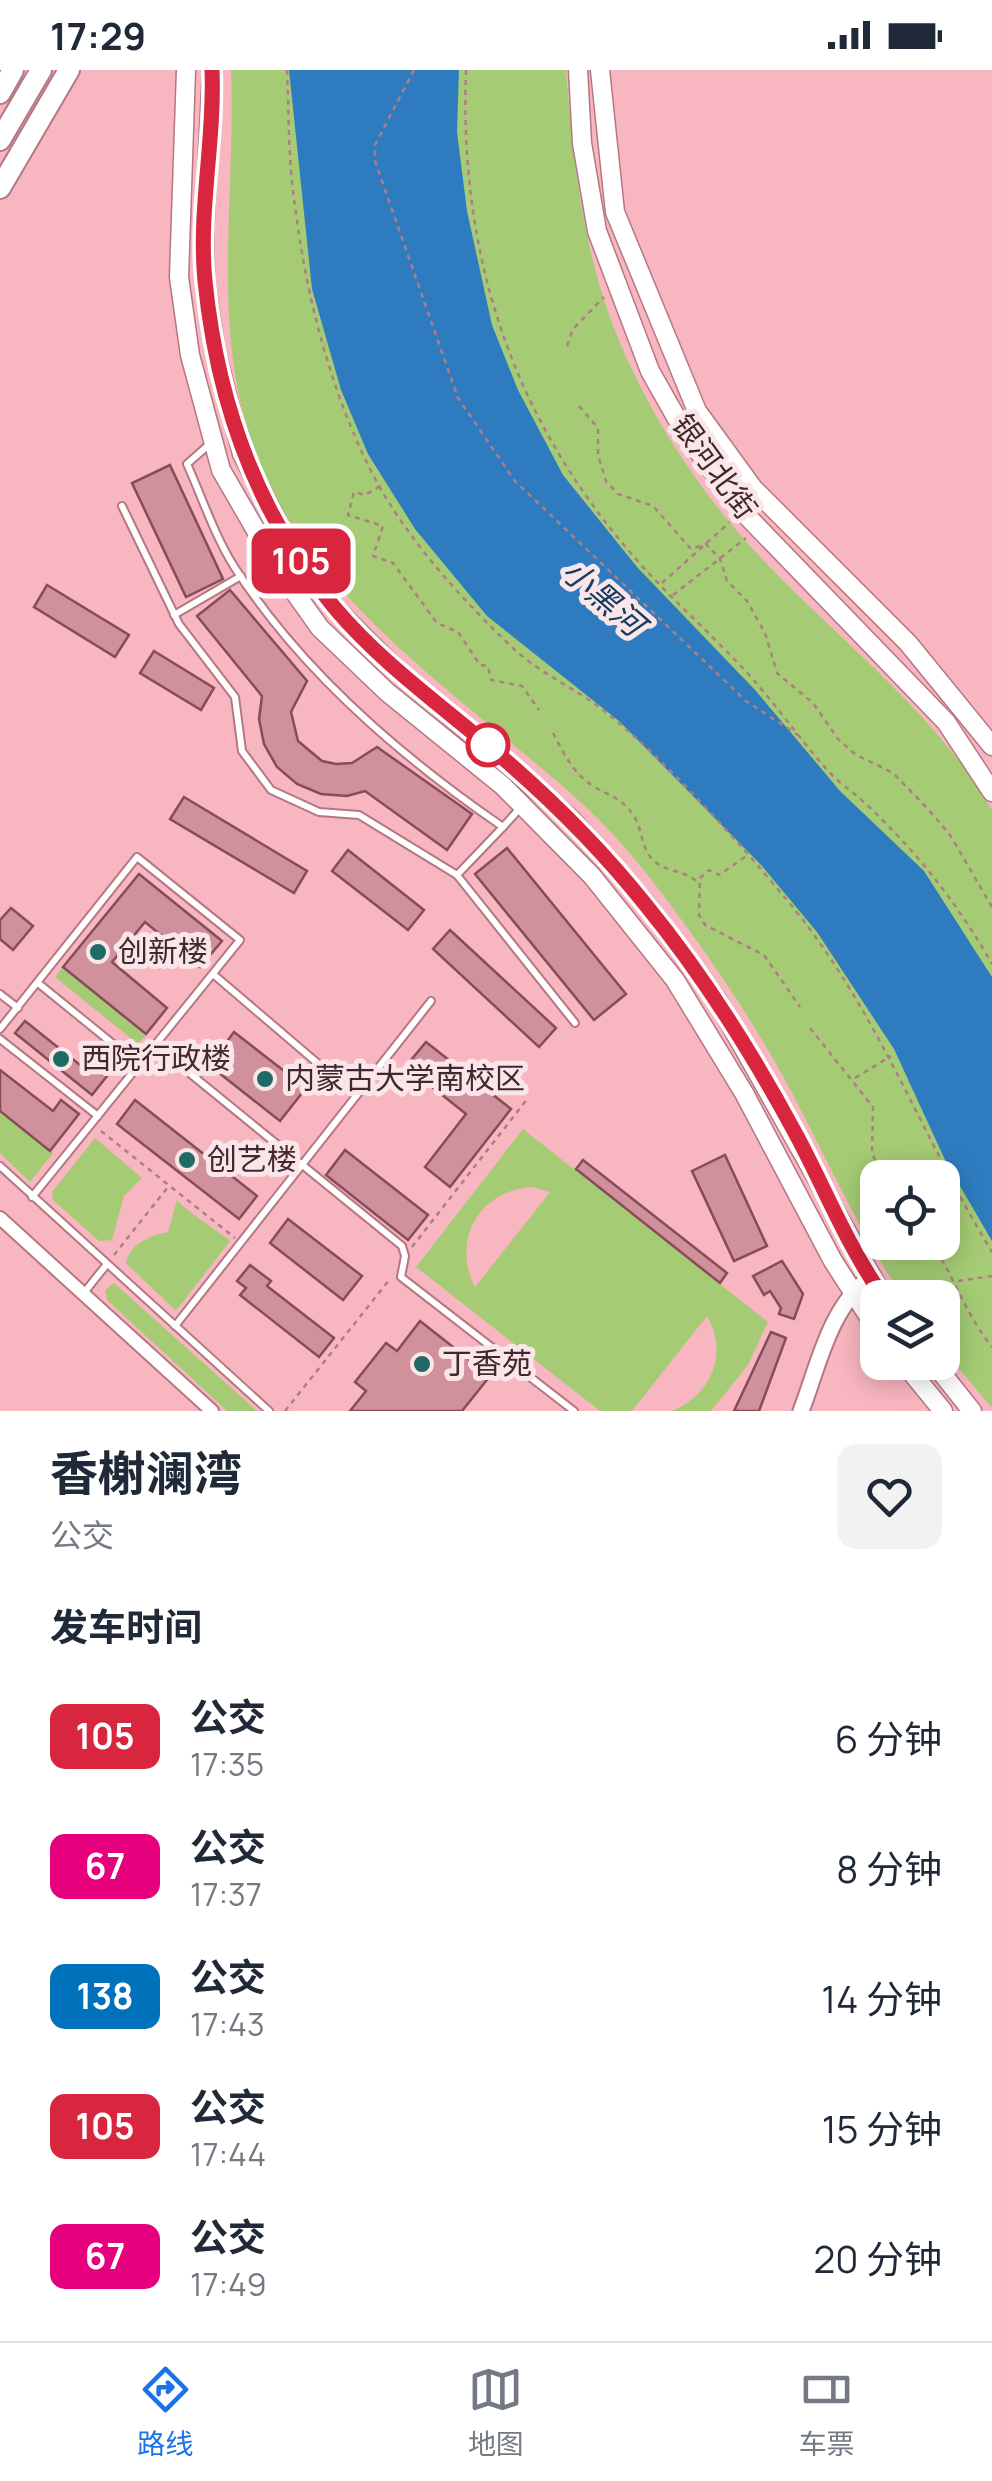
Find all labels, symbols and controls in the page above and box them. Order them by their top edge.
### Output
text: 17:29 [50,9,146,61]
street label: 银河北街 [663,406,767,527]
line badge: 105 [244,528,358,594]
text: 105 [272,537,330,585]
water label: 小黑河 [553,549,659,649]
unlabelled marker [467,724,509,766]
place label: 创新楼 [118,930,208,971]
marker: 创新楼 [87,941,109,963]
place label: 西院行政楼 [81,1037,231,1078]
marker: 西院行政楼 [50,1048,72,1070]
place label: 内蒙古大学南校区 [285,1057,525,1098]
marker: 内蒙古大学南校区 [254,1068,276,1090]
place label: 创艺楼 [207,1138,297,1179]
marker: 创艺楼 [176,1149,198,1171]
map controls [860,1160,960,1380]
button: locate [860,1160,960,1260]
button: layers [860,1280,960,1380]
place label: 丁香苑 [442,1342,532,1383]
marker: 丁香苑 [411,1353,433,1375]
text: 香榭澜湾 [50,1440,242,1505]
button: heart [837,1444,942,1549]
text: 公交 [50,1513,114,1557]
text: 发车时间 [50,1600,202,1652]
text: 公交 [190,1690,266,1742]
text: 105 [76,1712,134,1760]
text: 6 分钟 [835,1712,942,1764]
text: 17:35 [190,1742,264,1786]
text: 公交 [190,1820,266,1872]
text: 67 [85,1842,125,1890]
text: 8 分钟 [836,1842,942,1894]
text: 17:37 [190,1872,262,1916]
text: 公交 [190,1950,266,2002]
text: 138 [76,1972,134,2020]
text: 14 分钟 [821,1972,942,2024]
text: 17:43 [190,2002,265,2046]
text: 公交 [190,2080,266,2132]
text: 105 [76,2102,134,2150]
text: 15 分钟 [822,2102,942,2154]
text: 17:44 [190,2132,266,2176]
text: 公交 [190,2210,266,2262]
text: 67 [85,2232,125,2280]
text: 20 分钟 [814,2232,942,2284]
text: 17:49 [190,2262,267,2306]
tab: 路线 [137,2362,193,2462]
tab: 地图 [468,2362,524,2462]
tab: 车票 [799,2362,855,2462]

